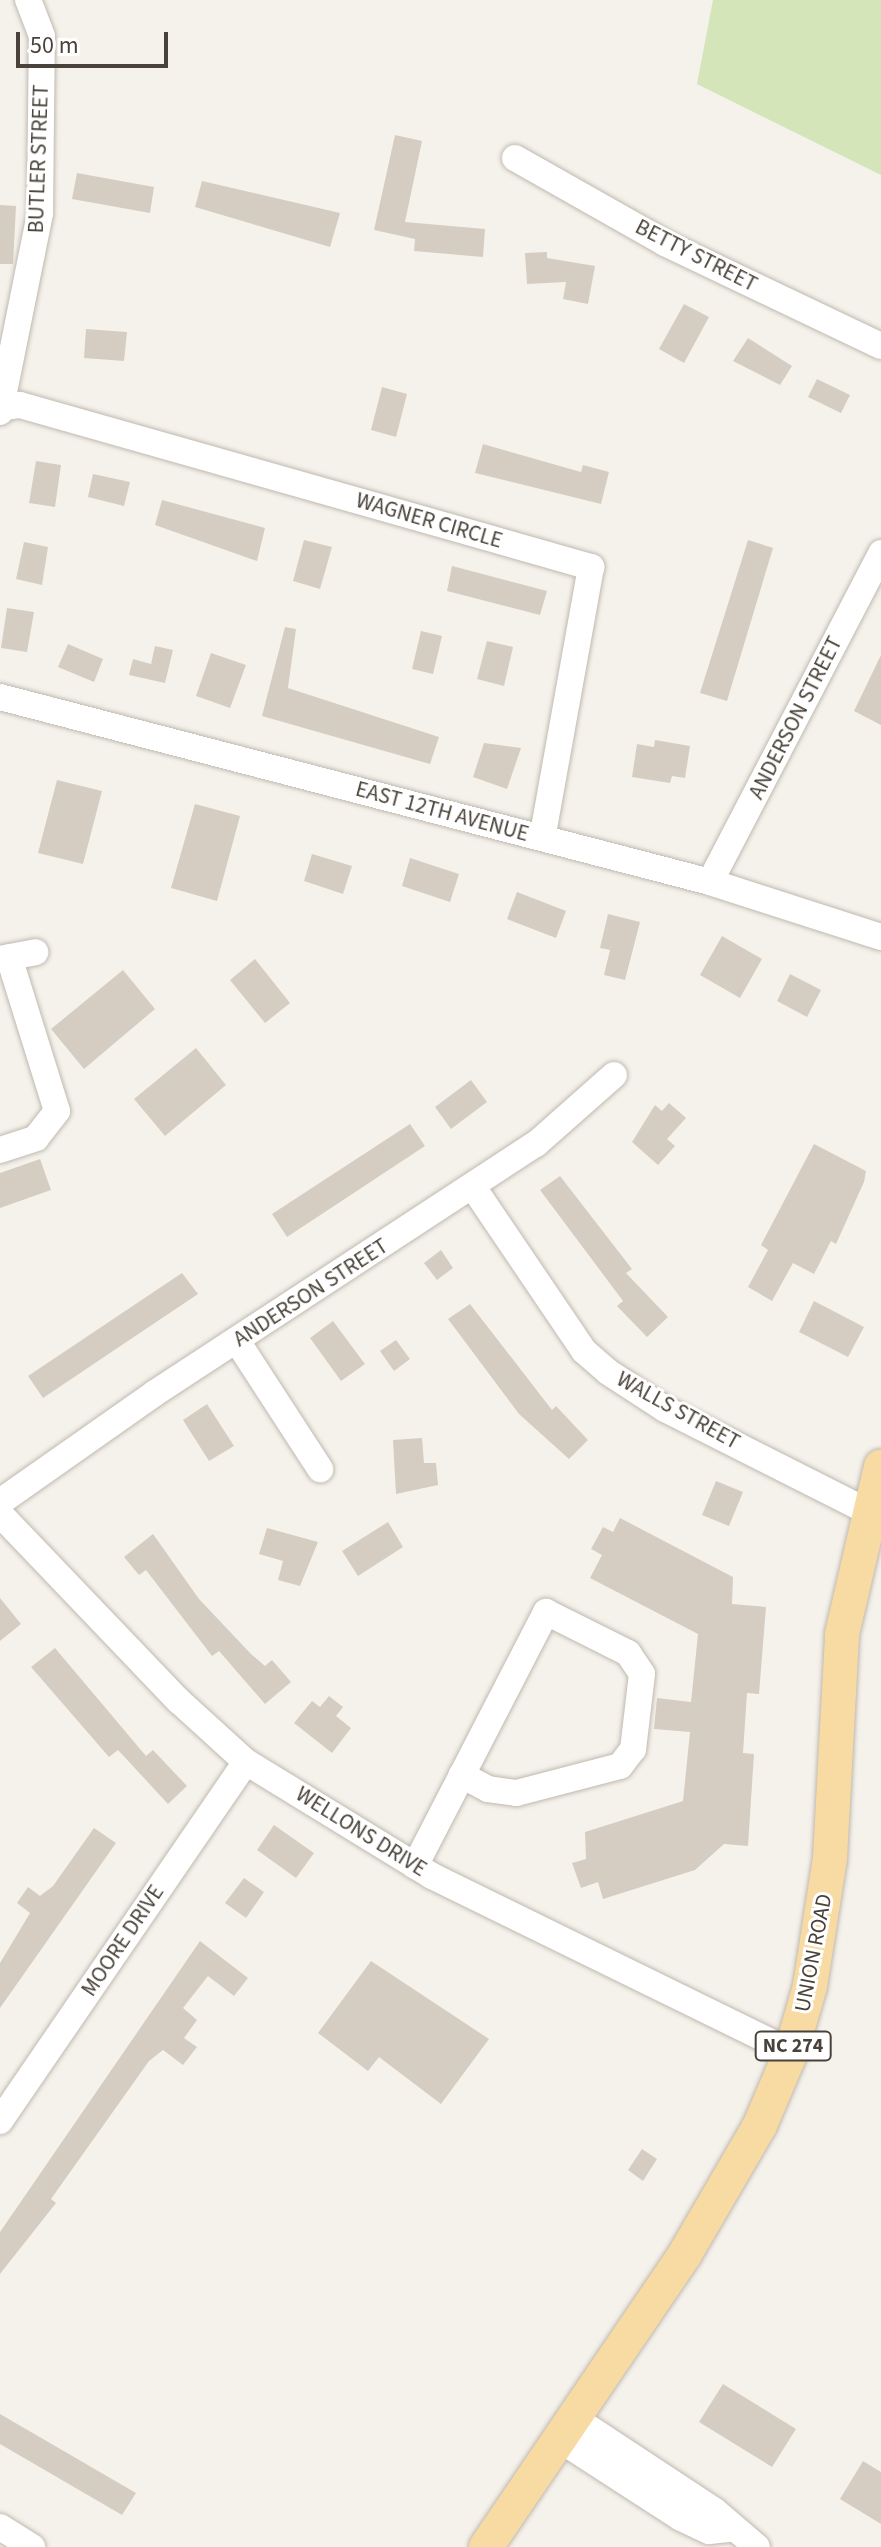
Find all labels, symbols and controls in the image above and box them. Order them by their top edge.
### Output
scale bar [20,16,172,66]
text: 50 m [30,28,79,63]
street label: BUTLER STREET [23,84,55,234]
street label: BETTY STREET [631,214,761,298]
street label: WAGNER CIRCLE [353,487,505,555]
street label: ANDERSON STREET [744,632,848,804]
street label: EAST 12TH AVENUE [353,776,531,848]
street label: ANDERSON STREET [229,1233,393,1353]
street label: WALLS STREET [612,1366,744,1456]
street label: WELLONS DRIVE [291,1781,431,1883]
street label: MOORE DRIVE [76,1880,170,2002]
street label: UNION ROAD [790,1892,838,2014]
road number: NC 274 [753,2030,833,2062]

